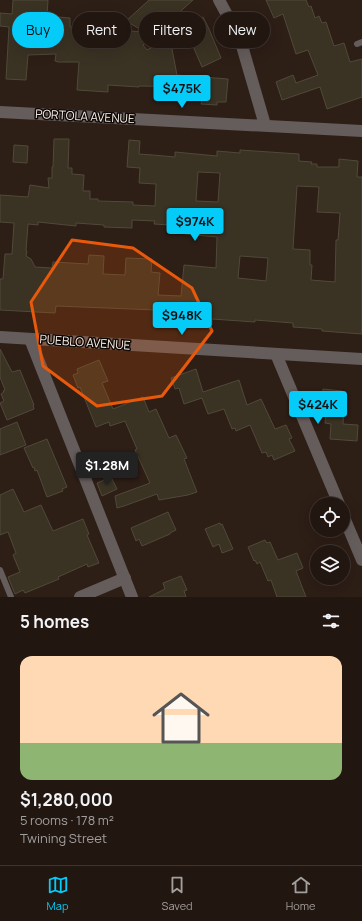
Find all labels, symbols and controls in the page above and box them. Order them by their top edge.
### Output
chip: Buy [12,12,64,48]
chip: Rent [72,12,131,48]
chip: Filters [139,12,206,48]
chip: New [214,12,270,48]
pin: $475K [154,75,210,109]
text: $475K [162,79,202,97]
street label: PORTOLA AVENUE [35,105,135,127]
pin: $974K [167,208,223,242]
text: $974K [176,212,214,230]
pin: $948K [154,302,210,336]
text: $948K [162,306,202,324]
street label: PUEBLO AVENUE [39,330,131,354]
pin: $424K [290,391,346,425]
text: $424K [298,395,338,413]
pin: $1.28M [74,452,140,486]
text: $1.28M [85,456,129,474]
map controls [310,497,350,585]
button: locate [310,497,350,537]
button: layers [310,545,350,585]
text: 5 homes [20,610,89,633]
icon: filters [320,610,342,632]
icon: home [145,682,217,754]
text: $1,280,000 [20,788,113,811]
text: 5 rooms · 178 m² [20,811,114,829]
text: Twining Street [20,829,107,847]
tab: Map [47,874,69,913]
tab: Saved [162,874,193,913]
tab: Home [286,874,315,913]

